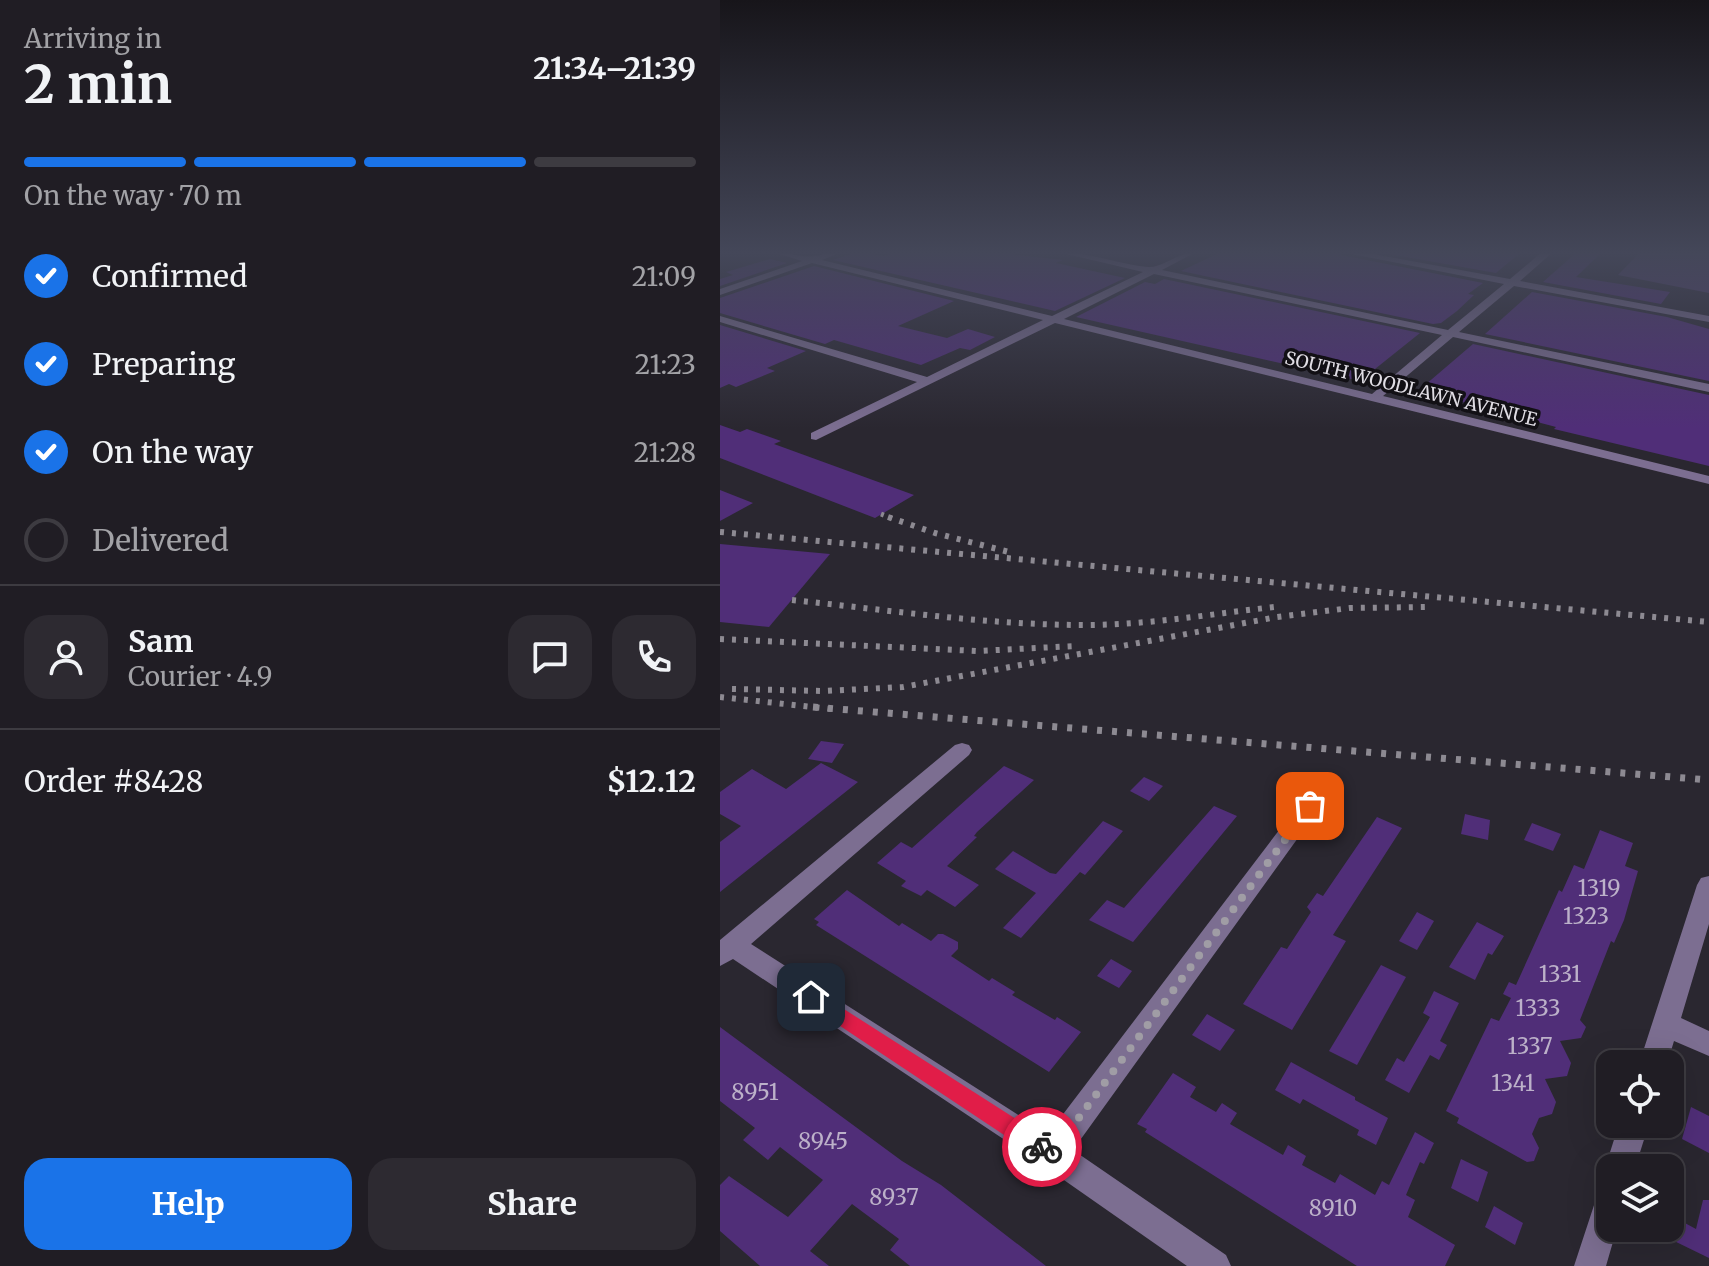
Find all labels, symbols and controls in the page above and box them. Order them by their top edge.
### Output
text: Arriving in [24,22,162,55]
text: 21:34–21:39 [533,49,696,87]
text: 2 min [24,52,172,117]
text: On the way · 70 m [24,179,242,212]
icon: check [24,254,68,298]
text: Confirmed [92,257,247,295]
text: 21:09 [632,260,696,293]
icon: check [24,342,68,386]
text: Preparing [92,345,235,383]
street label: SOUTH WOODLAWN AVENUE [1283,346,1540,431]
text: 21:23 [635,348,696,381]
icon: check [24,430,68,474]
text: On the way [92,433,253,471]
text: 21:28 [634,436,696,469]
text: Delivered [92,521,229,559]
button: person [24,615,108,699]
button: chat [508,615,592,699]
button: phone [612,615,696,699]
text: Sam [128,622,193,660]
text: Courier · 4.9 [128,660,272,693]
text: Order #8428 [24,762,203,800]
text: $12.12 [606,762,696,800]
pin [1276,772,1344,840]
icon: bag [1288,784,1332,828]
house number: 1319 [1577,874,1621,902]
house number: 1323 [1563,902,1609,930]
house number: 1331 [1539,960,1581,988]
pin [777,963,845,1031]
icon: home [789,975,833,1019]
house number: 1333 [1515,994,1561,1022]
house number: 1337 [1507,1032,1553,1060]
map controls [1596,1050,1684,1242]
button: locate [1596,1050,1684,1138]
house number: 1341 [1491,1069,1535,1097]
house number: 8951 [731,1078,779,1106]
courier [1002,1107,1082,1187]
icon: bike [1020,1125,1064,1169]
house number: 8945 [798,1127,848,1155]
button: layers [1596,1154,1684,1242]
button: Help [24,1158,352,1250]
button: Share [368,1158,696,1250]
house number: 8937 [869,1183,919,1211]
house number: 8910 [1309,1194,1357,1222]

